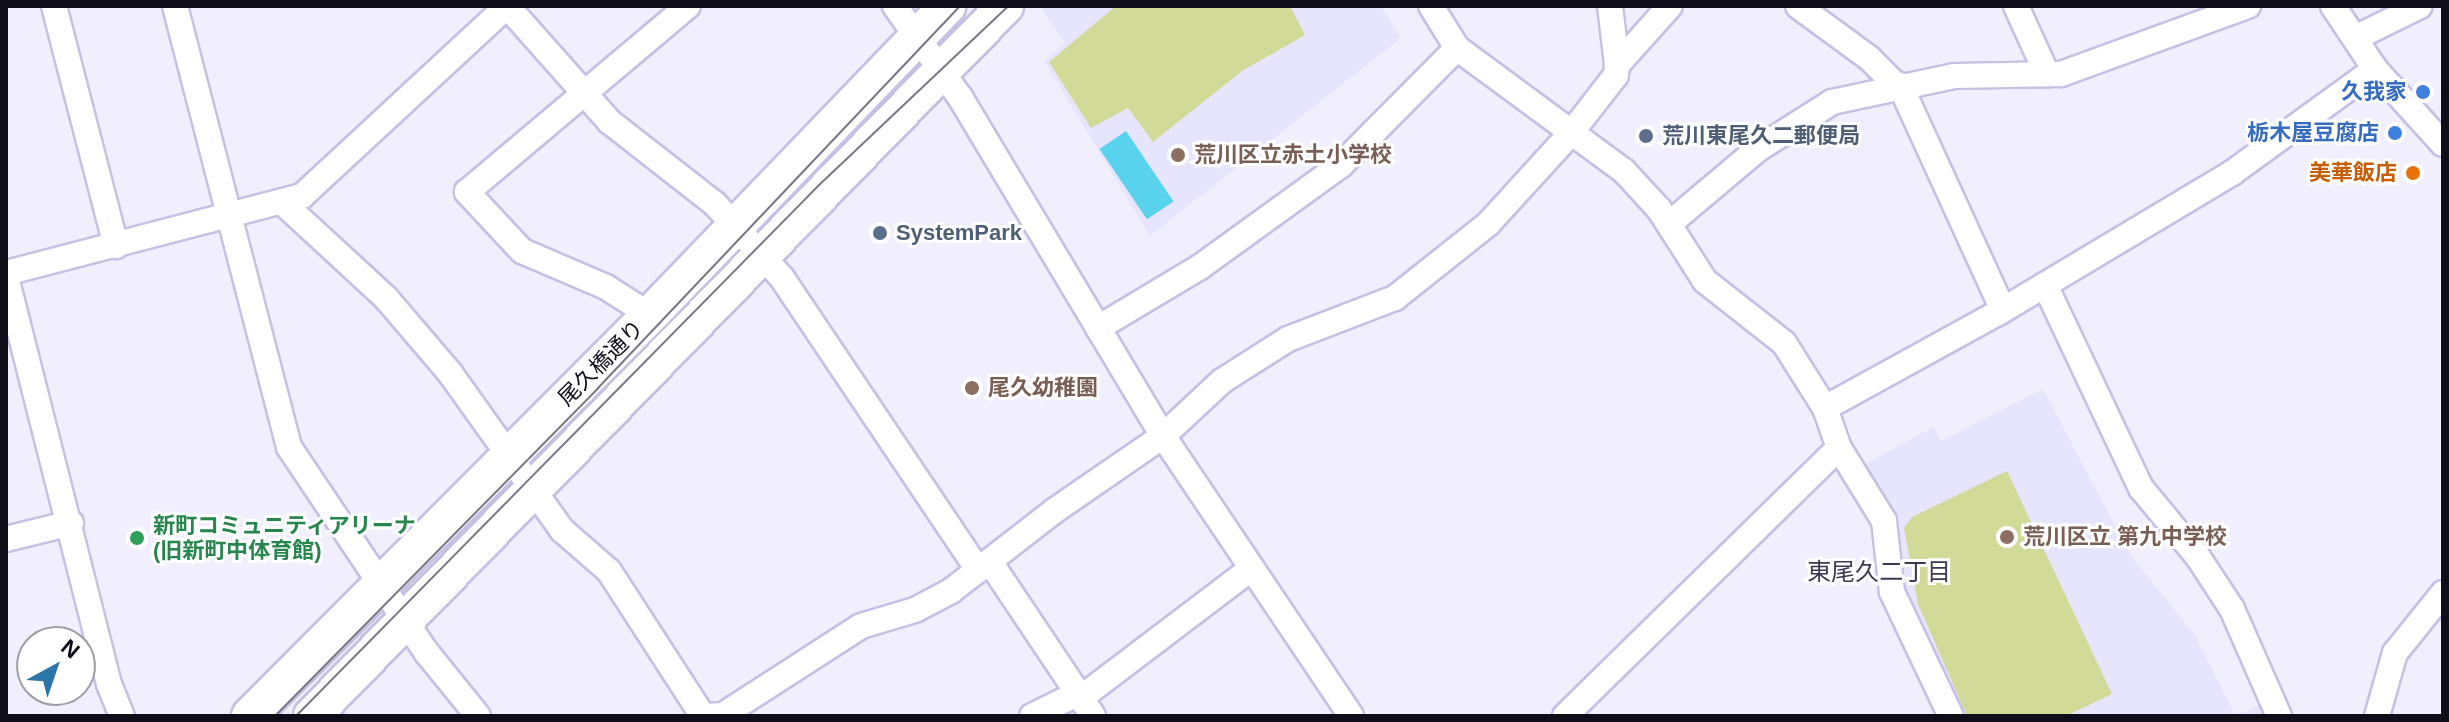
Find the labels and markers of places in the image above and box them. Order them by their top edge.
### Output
place label: 久我家 [2341,79,2407,105]
marker: 久我家 [2414,83,2432,101]
place label: 栃木屋豆腐店 [2247,120,2379,146]
place label: 荒川東尾久二郵便局 [1662,123,1860,149]
marker: 栃木屋豆腐店 [2386,124,2404,142]
marker: 荒川東尾久二郵便局 [1637,127,1655,145]
place label: 荒川区立赤土小学校 [1194,142,1392,168]
marker: 荒川区立赤土小学校 [1169,146,1187,164]
place label: 美華飯店 [2309,160,2397,186]
marker: 美華飯店 [2404,164,2422,182]
place label: SystemPark [896,220,1022,246]
marker: SystemPark [871,224,889,242]
place label: 尾久幼稚園 [988,375,1098,401]
marker: 尾久幼稚園 [963,379,981,397]
place label: 新町コミュニティアリーナ (旧新町中体育館) [153,512,417,564]
place label: 荒川区立 第九中学校 [2023,524,2227,550]
marker: 荒川区立 第九中学校 [1998,528,2016,546]
marker: 新町コミュニティアリーナ (旧新町中体育館) [128,529,146,547]

